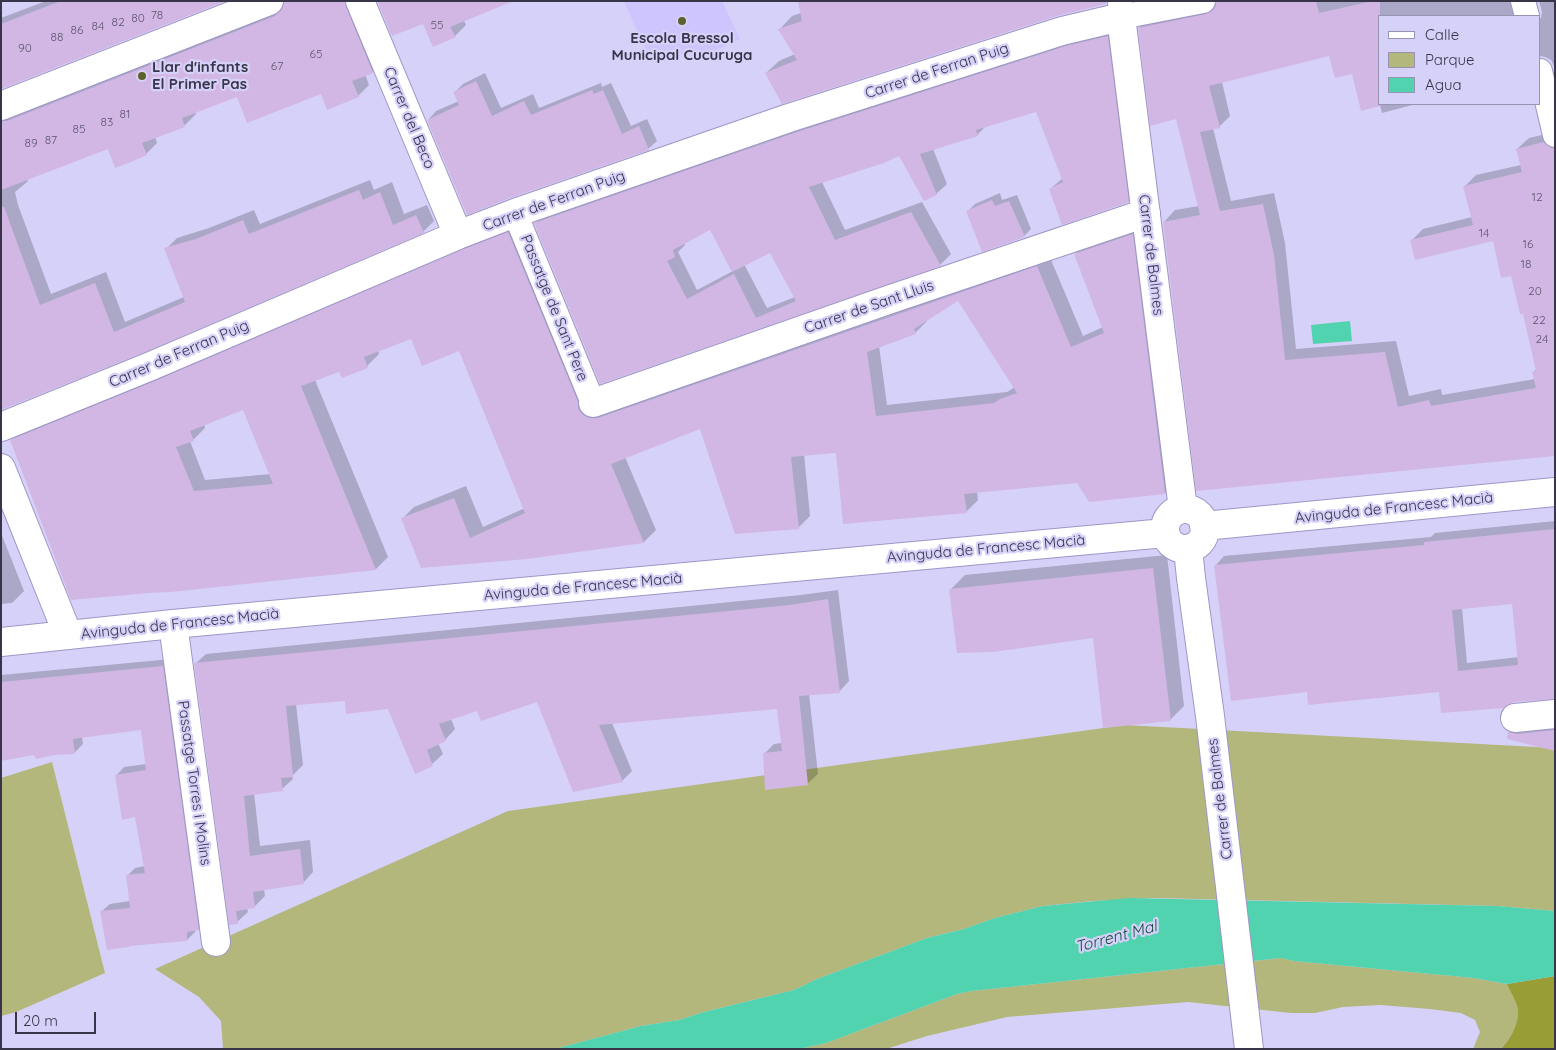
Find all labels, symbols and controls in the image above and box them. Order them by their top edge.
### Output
house number: 78 [151,8,163,22]
house number: 80 [131,11,145,25]
house number: 82 [111,15,125,29]
marker: Escola Bressol Municipal Cucuruga [676,15,688,27]
legend [1378,15,1541,105]
house number: 55 [430,18,444,32]
house number: 84 [92,19,104,33]
house number: 86 [71,23,83,37]
text: Calle [1425,25,1459,44]
place label: Escola Bressol Municipal Cucuruga [612,29,752,64]
house number: 88 [51,30,63,44]
street label: Carrer de Ferran Puig [863,39,1011,103]
house number: 90 [18,41,32,55]
house number: 65 [310,47,322,61]
text: Parque [1425,50,1475,69]
place label: Llar d'infants El Primer Pas [152,58,248,93]
house number: 67 [271,59,283,73]
street label: Carrer del Beco [379,64,439,172]
marker: Llar d'infants El Primer Pas [136,70,148,82]
text: Agua [1425,75,1462,94]
house number: 81 [120,107,130,121]
house number: 83 [101,115,113,129]
house number: 85 [72,122,86,136]
house number: 87 [45,133,57,147]
house number: 89 [24,136,38,150]
street label: Carrer de Ferran Puig [480,167,628,235]
house number: 12 [1531,190,1543,204]
street label: Carrer de Balmes [1135,194,1167,316]
house number: 14 [1479,226,1489,240]
street label: Passatge de Sant Pere [516,232,592,384]
house number: 16 [1523,237,1533,251]
house number: 18 [1521,257,1531,271]
street label: Carrer de Sant Lluis [802,276,936,338]
house number: 20 [1528,284,1542,298]
house number: 22 [1532,313,1546,327]
street label: Carrer de Ferran Puig [106,316,252,392]
house number: 24 [1536,332,1548,346]
street label: Avinguda de Francesc Macià [1294,489,1494,527]
street label: Avinguda de Francesc Macià [886,531,1086,567]
street label: Avinguda de Francesc Macià [483,569,683,605]
street label: Avinguda de Francesc Macià [80,605,280,643]
street label: Passatge Torres i Molins [174,699,214,867]
street label: Carrer de Balmes [1204,738,1236,860]
water label: Torrent Mal [1073,917,1159,957]
scale bar [18,1002,99,1034]
text: 20 m [23,1011,58,1030]

